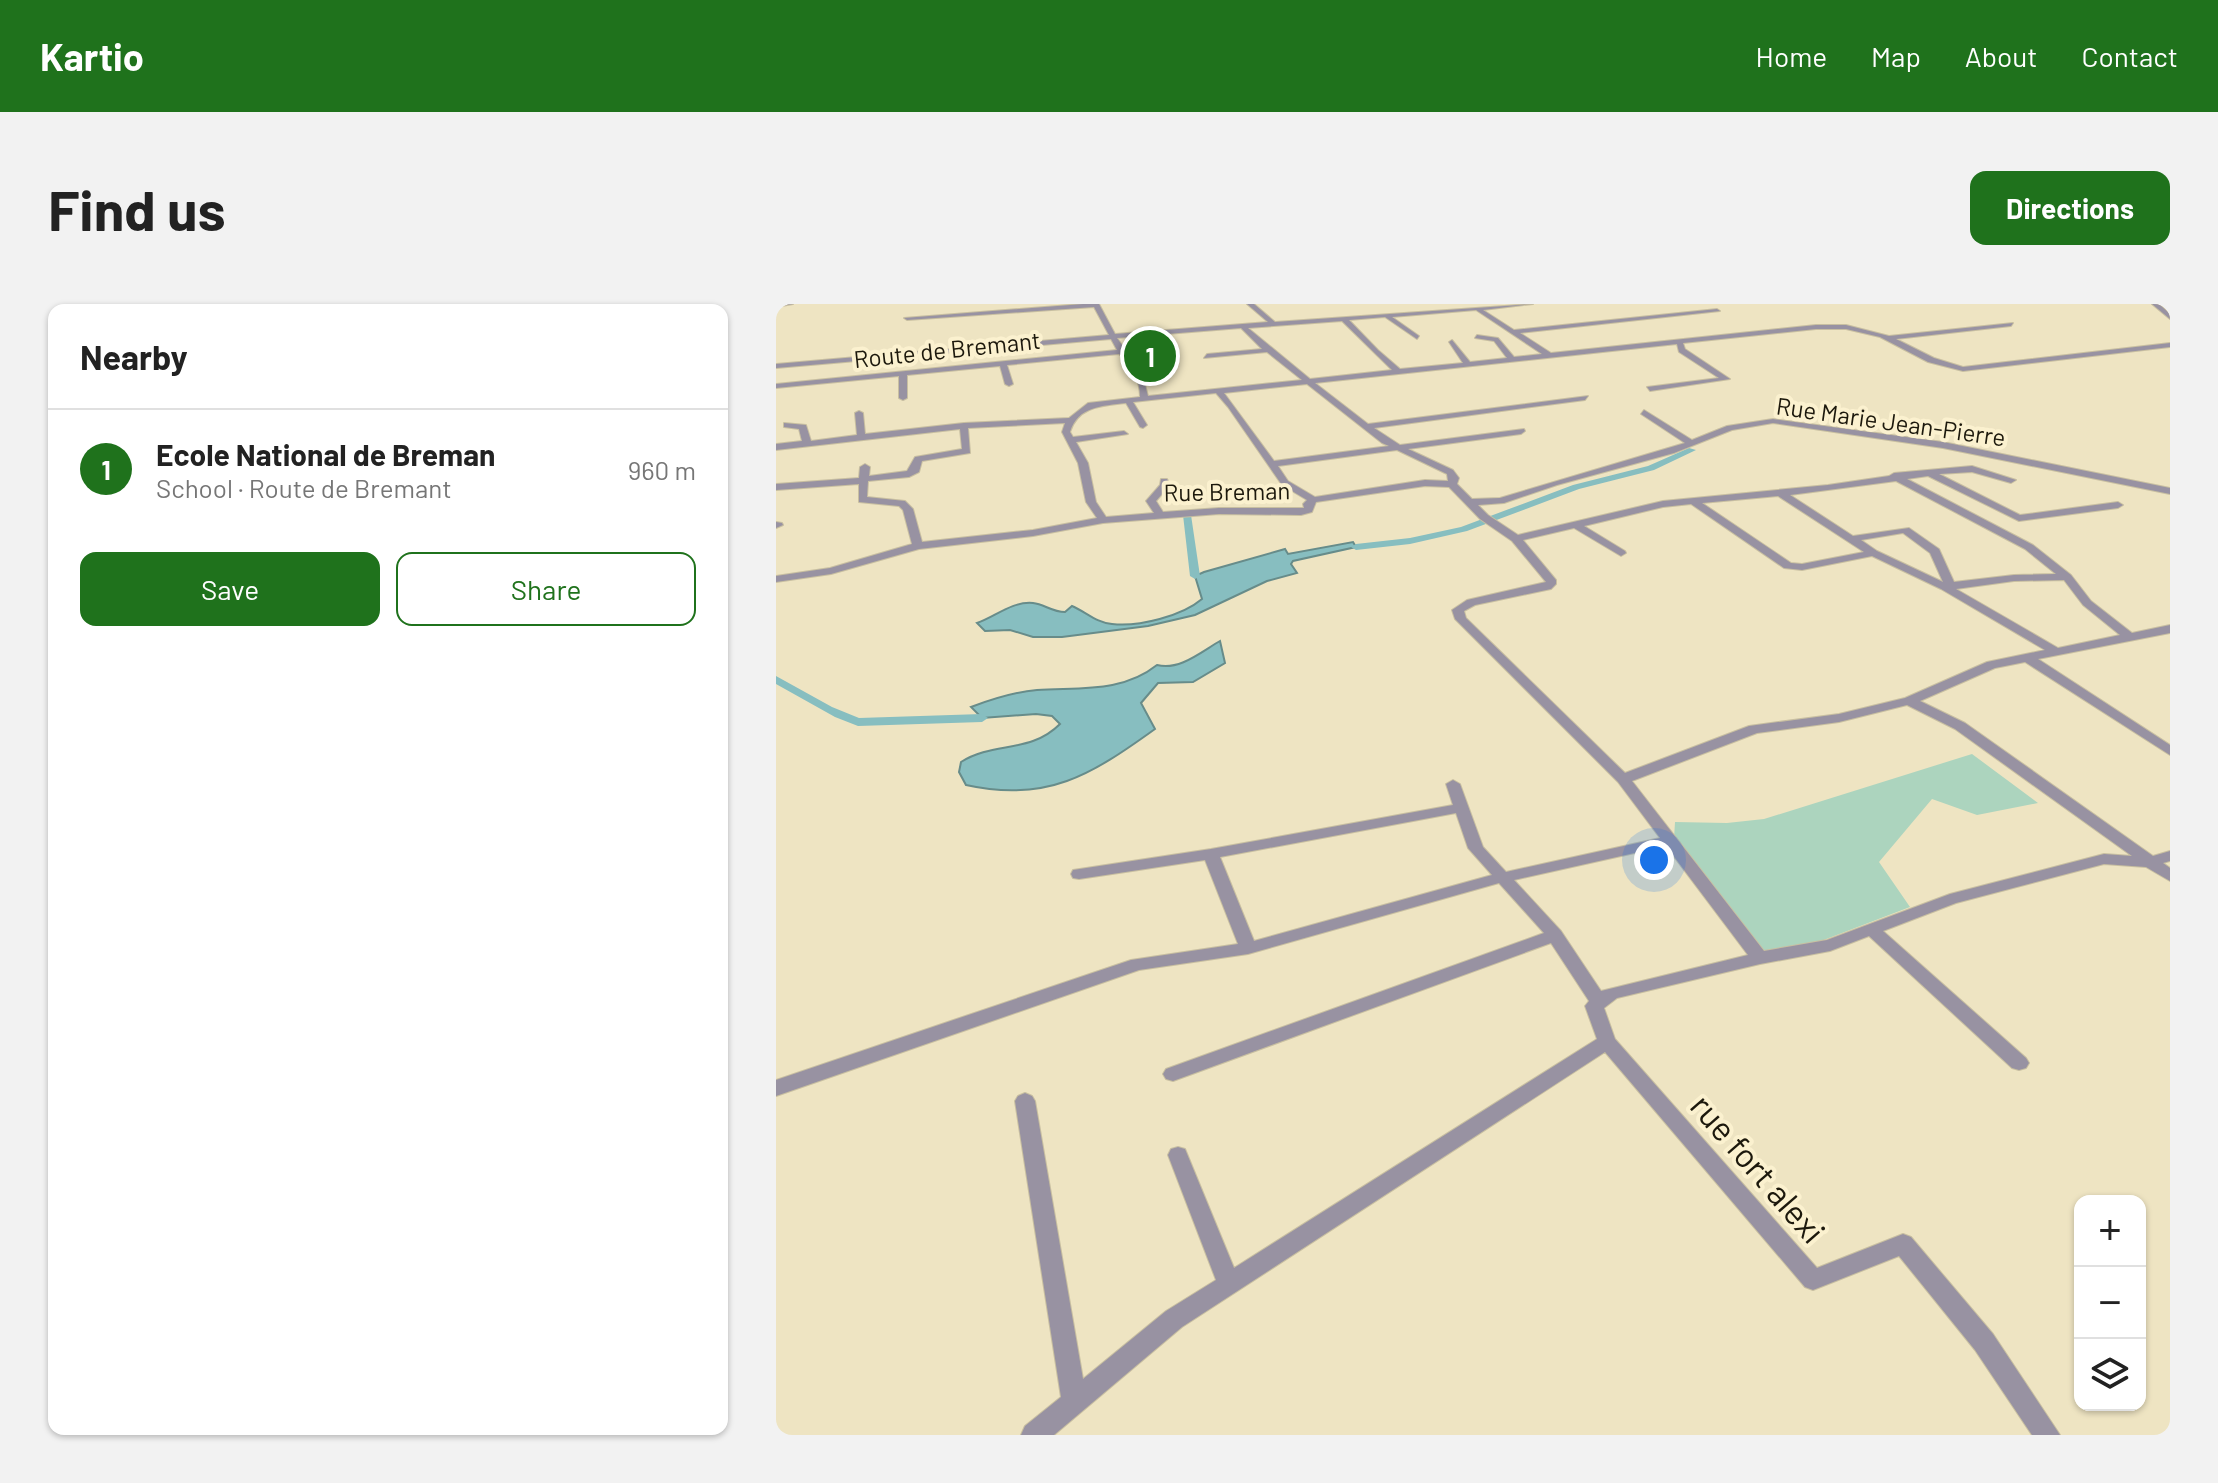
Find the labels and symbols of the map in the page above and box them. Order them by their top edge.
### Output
street label: Route de Bremant [852,325,1042,373]
pin: 1 [1124,326,1176,386]
street label: Rue Marie Jean-Pierre [1774,391,2008,451]
street label: Rue Breman [1163,475,1291,507]
your location [1634,840,1674,880]
street label: rue fort alexi [1683,1085,1835,1251]

